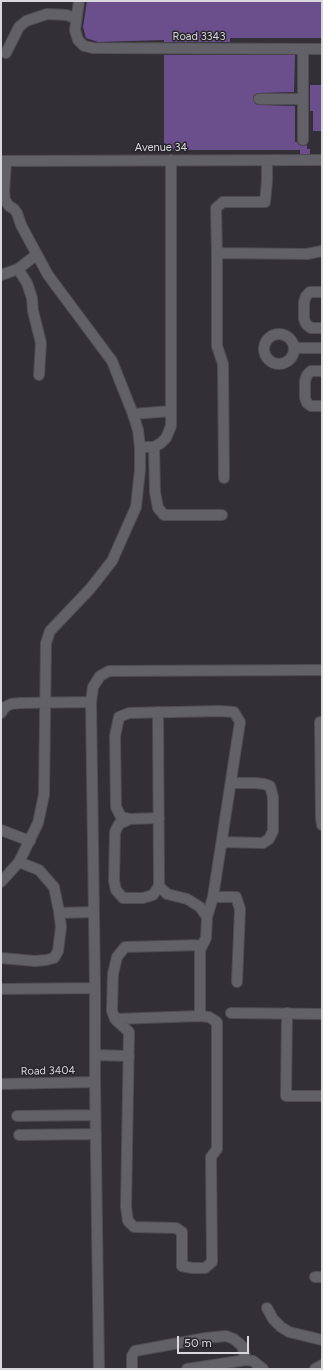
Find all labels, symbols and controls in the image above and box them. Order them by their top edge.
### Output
street label: Road 3343 [173,30,225,44]
street label: Avenue 34 [135,141,187,155]
street label: Road 3404 [21,1064,75,1078]
scale bar [179,1328,251,1354]
text: 50 m [184,1336,212,1350]

